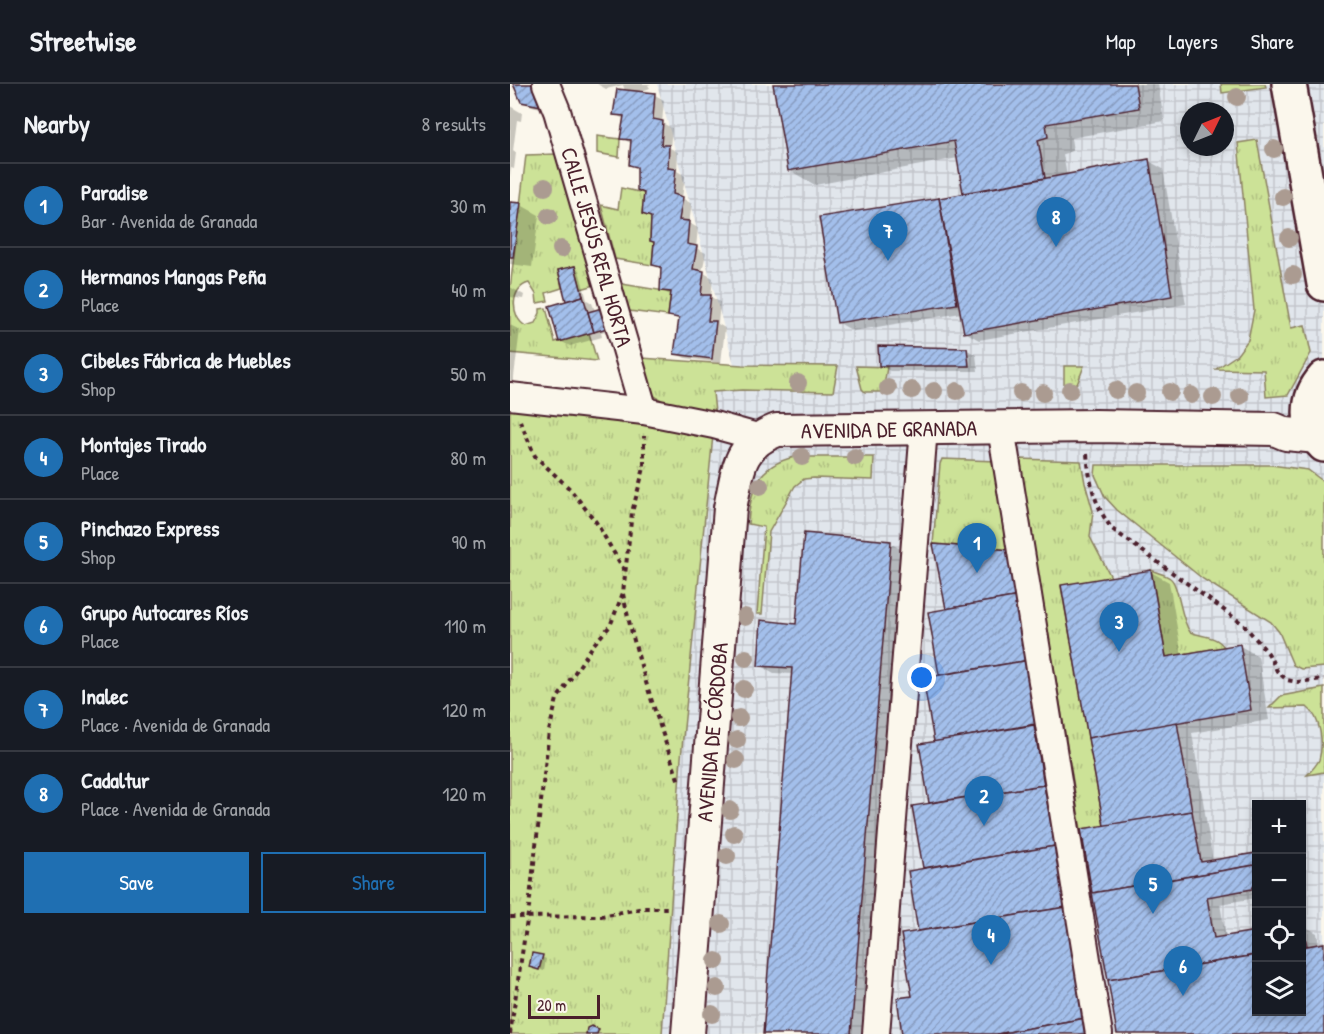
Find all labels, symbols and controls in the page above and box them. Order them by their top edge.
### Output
text: Streetwise [30,22,136,60]
text: Map [1106,27,1135,56]
text: Layers [1168,27,1218,56]
text: Share [1251,27,1294,56]
north arrow [1180,102,1234,156]
text: Nearby [24,106,90,141]
text: 8 results [421,110,486,137]
street label: CALLE JESÚS REAL HORTA [554,144,640,351]
text: Paradise [81,177,148,207]
text: 1 [40,192,47,219]
text: 30 m [450,192,486,219]
pin: 8 [1036,198,1076,247]
text: Bar · Avenida de Granada [81,207,257,234]
pin: 7 [868,212,908,261]
text: Hermanos Mangas Peña [81,261,266,291]
text: 2 [39,276,48,303]
text: 40 m [451,276,486,303]
text: Place [81,291,120,318]
text: Cibeles Fábrica de Muebles [81,345,291,375]
text: 3 [39,360,48,387]
text: 50 m [450,360,486,387]
text: Shop [81,375,115,402]
street label: AVENIDA DE GRANADA [801,412,978,446]
text: Montajes Tirado [81,429,206,459]
text: 4 [40,444,47,471]
text: 80 m [450,444,486,471]
text: Place [81,459,120,486]
text: Pinchazo Express [81,513,219,543]
pin: 1 [958,524,996,573]
text: 5 [39,528,48,555]
text: 90 m [452,528,486,555]
text: Shop [81,543,115,570]
text: Grupo Autocares Ríos [81,597,248,627]
pin: 3 [1100,602,1138,652]
text: 6 [40,612,47,639]
text: 110 m [444,612,486,639]
text: Place [81,627,120,654]
street label: AVENIDA DE CÓRDOBA [689,641,735,823]
your location [907,663,936,692]
text: Inalec [81,681,128,711]
text: 7 [39,696,48,723]
text: 120 m [442,696,486,723]
text: Place · Avenida de Granada [81,711,270,738]
text: Cadaltur [81,765,150,795]
pin: 2 [964,776,1004,826]
text: 8 [39,780,48,807]
text: 120 m [442,780,486,807]
text: Place · Avenida de Granada [81,795,270,822]
map controls [1252,800,1306,1016]
button: + [1252,800,1306,854]
button: Save [24,852,249,913]
button: Share [261,852,486,913]
button: − [1252,854,1306,908]
pin: 5 [1134,864,1172,914]
button: locate [1252,908,1306,962]
pin: 4 [972,916,1010,965]
pin: 6 [1164,946,1202,996]
button: layers [1252,962,1306,1016]
scale bar [528,992,600,1020]
text: 20 m [537,994,566,1016]

